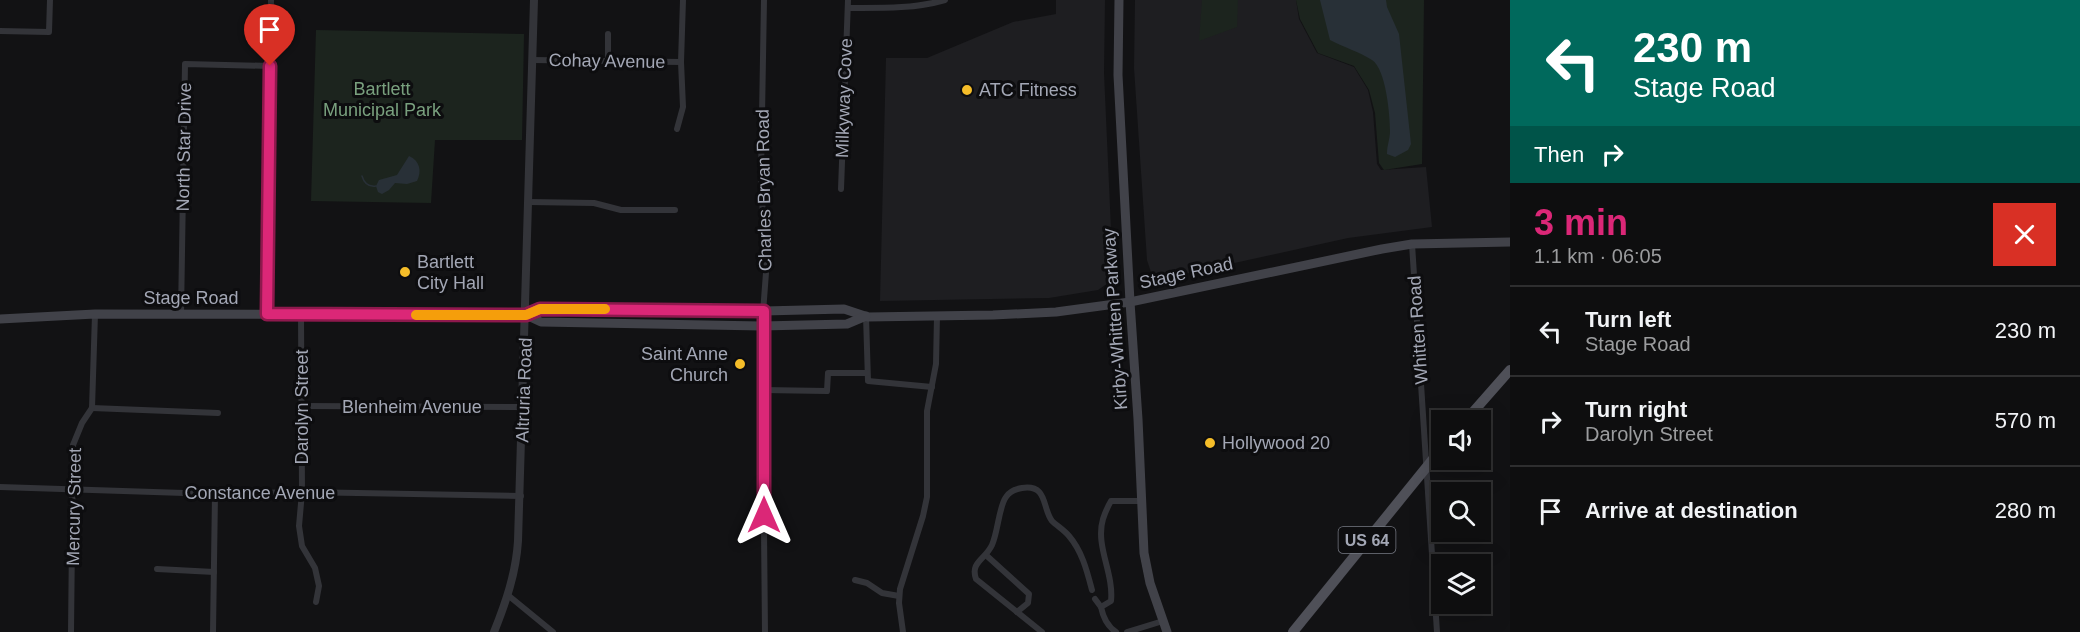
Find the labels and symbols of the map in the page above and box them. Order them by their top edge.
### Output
pin [244,4,295,66]
street label: Milkyway Cove [832,38,856,158]
street label: Cohay Avenue [548,50,666,72]
park label: Bartlett Municipal Park [323,79,442,120]
place label: ATC Fitness [979,80,1077,100]
street label: North Star Drive [173,82,195,212]
marker: ATC Fitness [960,83,974,97]
street label: Charles Bryan Road [753,109,775,271]
street label: Kirby-Whitten Parkway [1099,227,1131,411]
place label: Bartlett City Hall [417,252,484,293]
street label: Stage Road [1137,253,1235,293]
marker: Bartlett City Hall [398,265,412,279]
street label: Whitten Road [1404,275,1432,385]
street label: Stage Road [143,288,239,308]
street label: Altruria Road [512,337,536,443]
place label: Saint Anne Church [641,344,728,385]
street label: Darolyn Street [292,349,312,465]
marker: Saint Anne Church [733,357,747,371]
street label: Blenheim Avenue [342,397,482,417]
place label: Hollywood 20 [1222,433,1330,453]
marker: Hollywood 20 [1203,436,1217,450]
street label: Mercury Street [63,448,85,566]
street label: Constance Avenue [185,483,335,503]
position arrow [732,483,796,547]
road number: US 64 [1338,527,1396,553]

